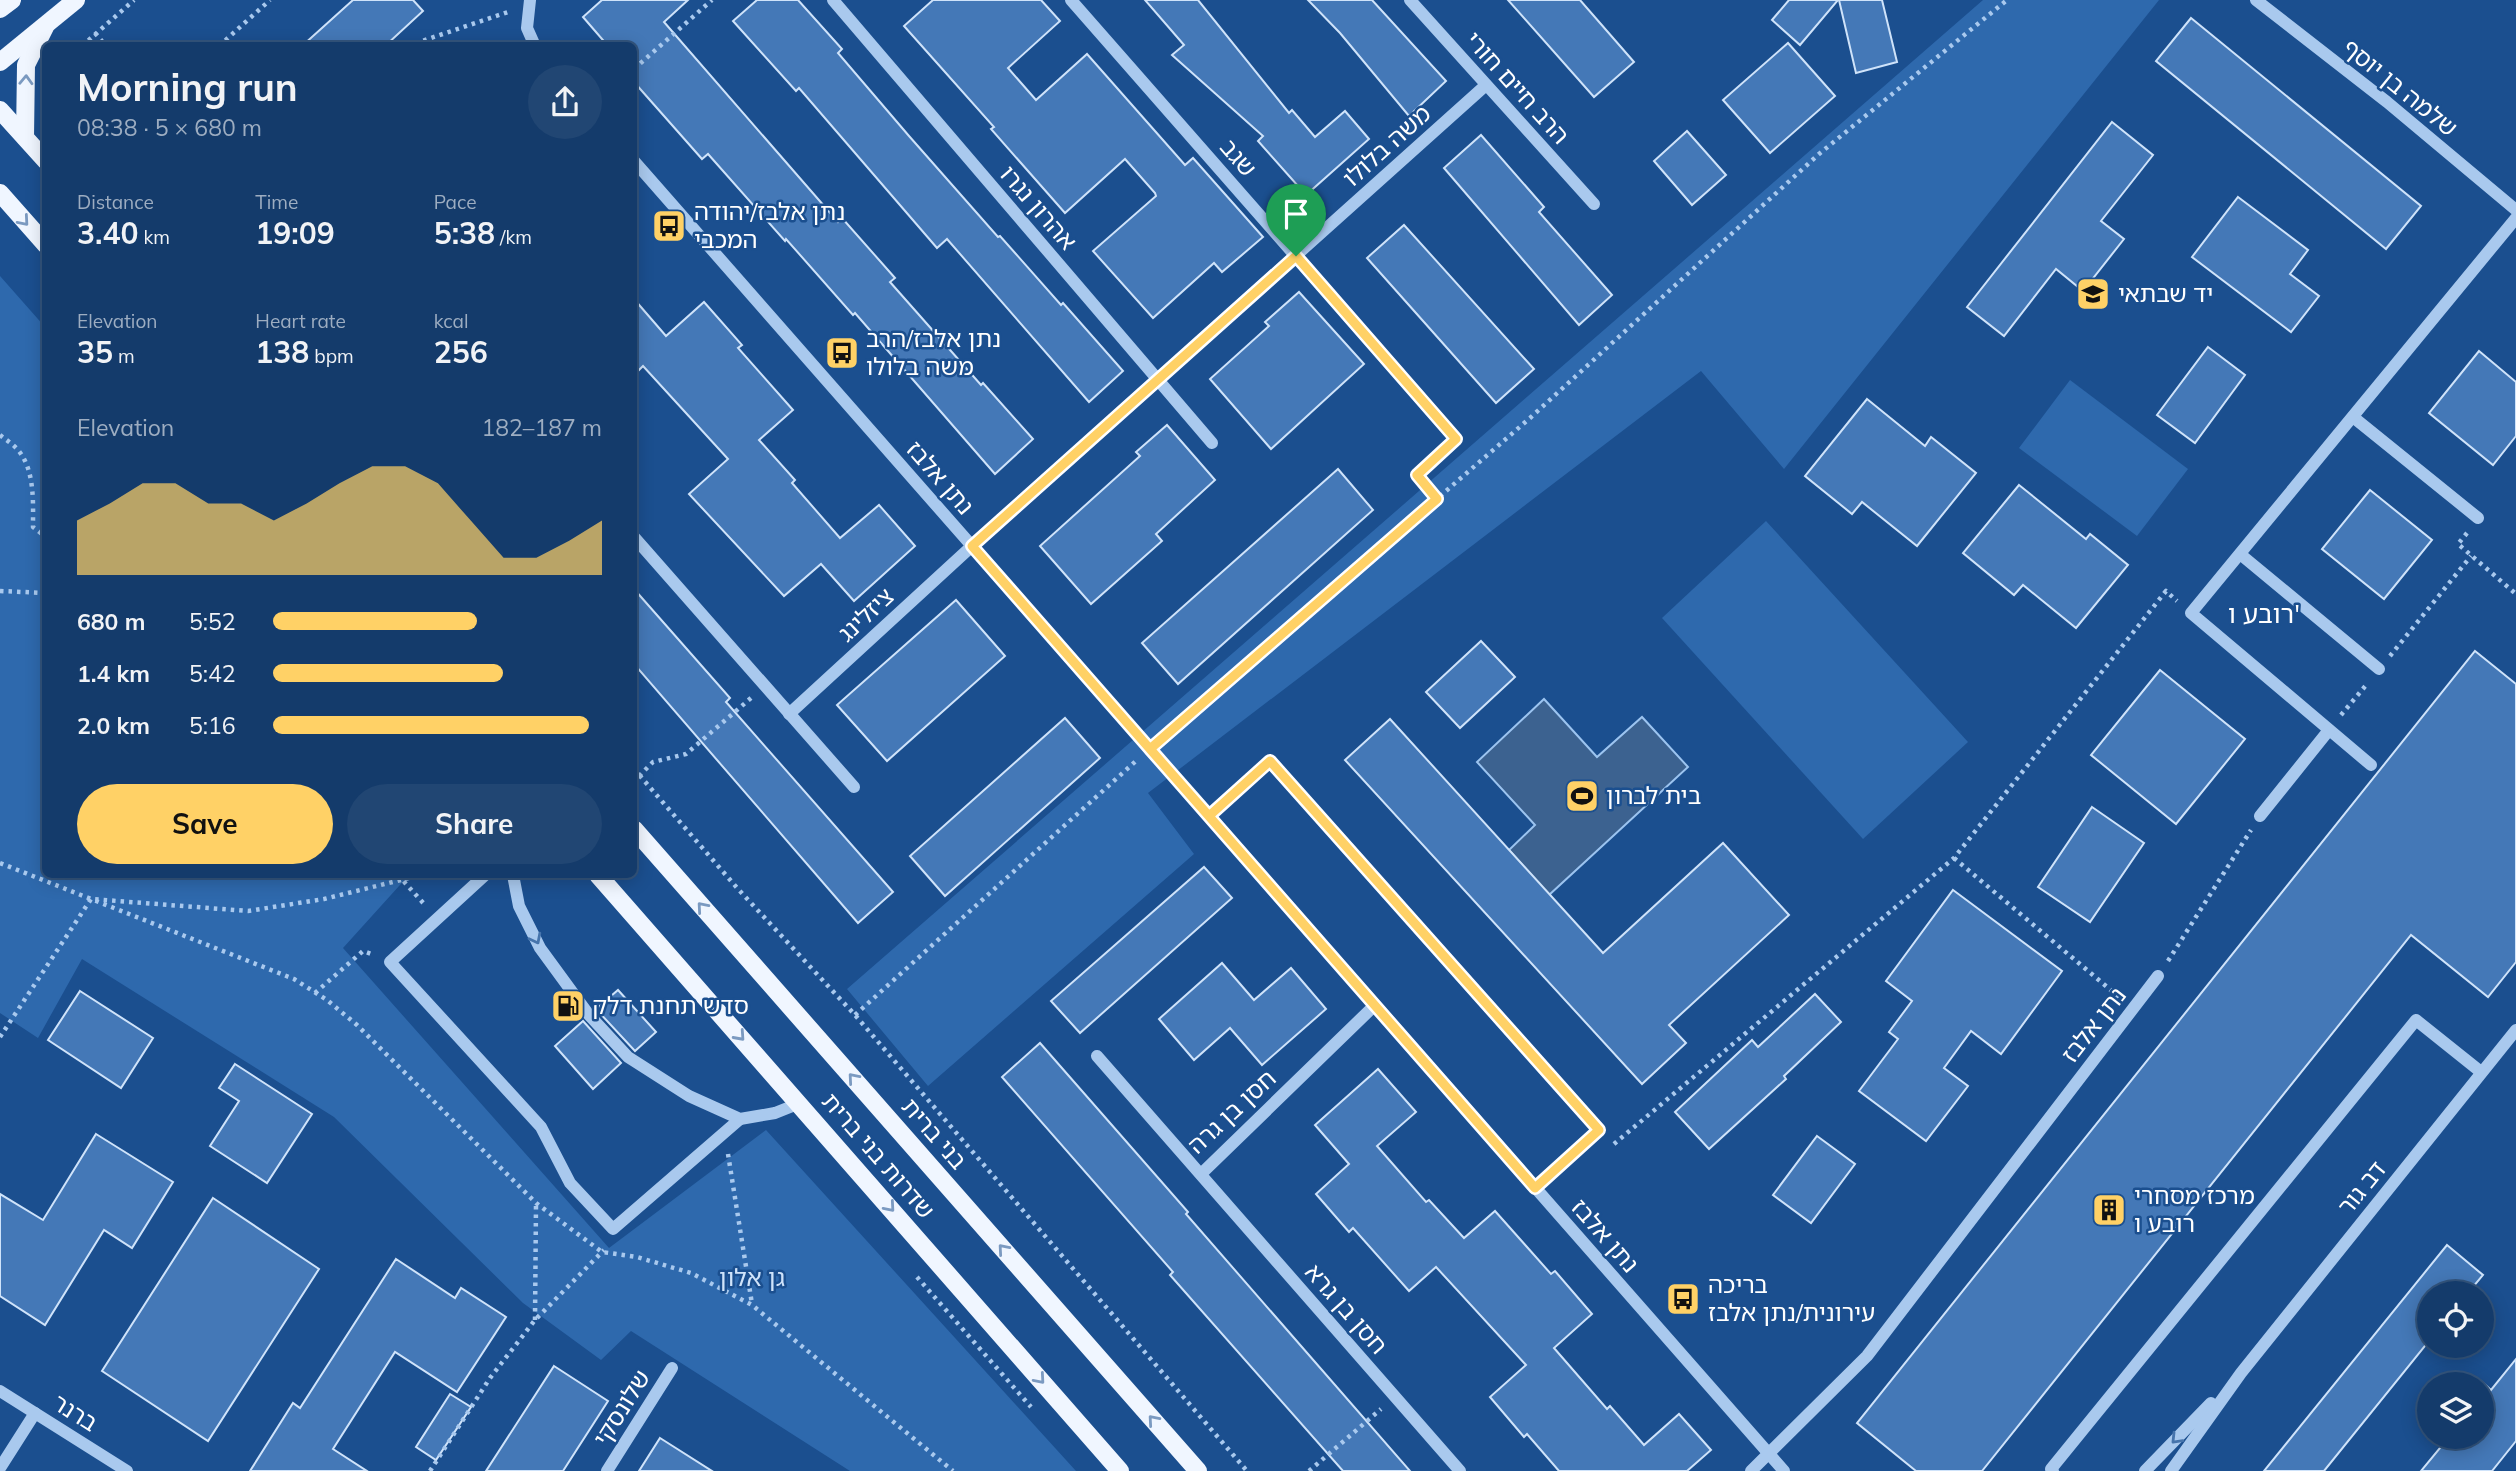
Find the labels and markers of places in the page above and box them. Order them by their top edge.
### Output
pin [1266,184,1326,256]
place label: נתן אלבז/יהודה המכבי [694,196,845,254]
bus stop icon: נתן אלבז/יהודה המכבי [650,207,688,245]
school or university icon: יד שבתאי [2074,275,2112,313]
place label: יד שבתאי [2118,278,2213,308]
place label: נתן אלבז/הרב משה בלולו [866,323,1001,381]
bus stop icon: נתן אלבז/הרב משה בלולו [823,334,861,372]
sports icon: בית לברון [1563,777,1601,815]
place label: בית לברון [1606,780,1701,810]
fuel station icon: סדש תחנת דלק [549,987,587,1025]
place label: סדש תחנת דלק [592,990,749,1020]
place label: מרכז מסחרי רובע ו [2134,1180,2255,1238]
building icon: מרכז מסחרי רובע ו [2090,1191,2128,1229]
place label: בריכה עירונית/נתן אלבז [1708,1269,1875,1327]
bus stop icon: בריכה עירונית/נתן אלבז [1664,1280,1702,1318]

